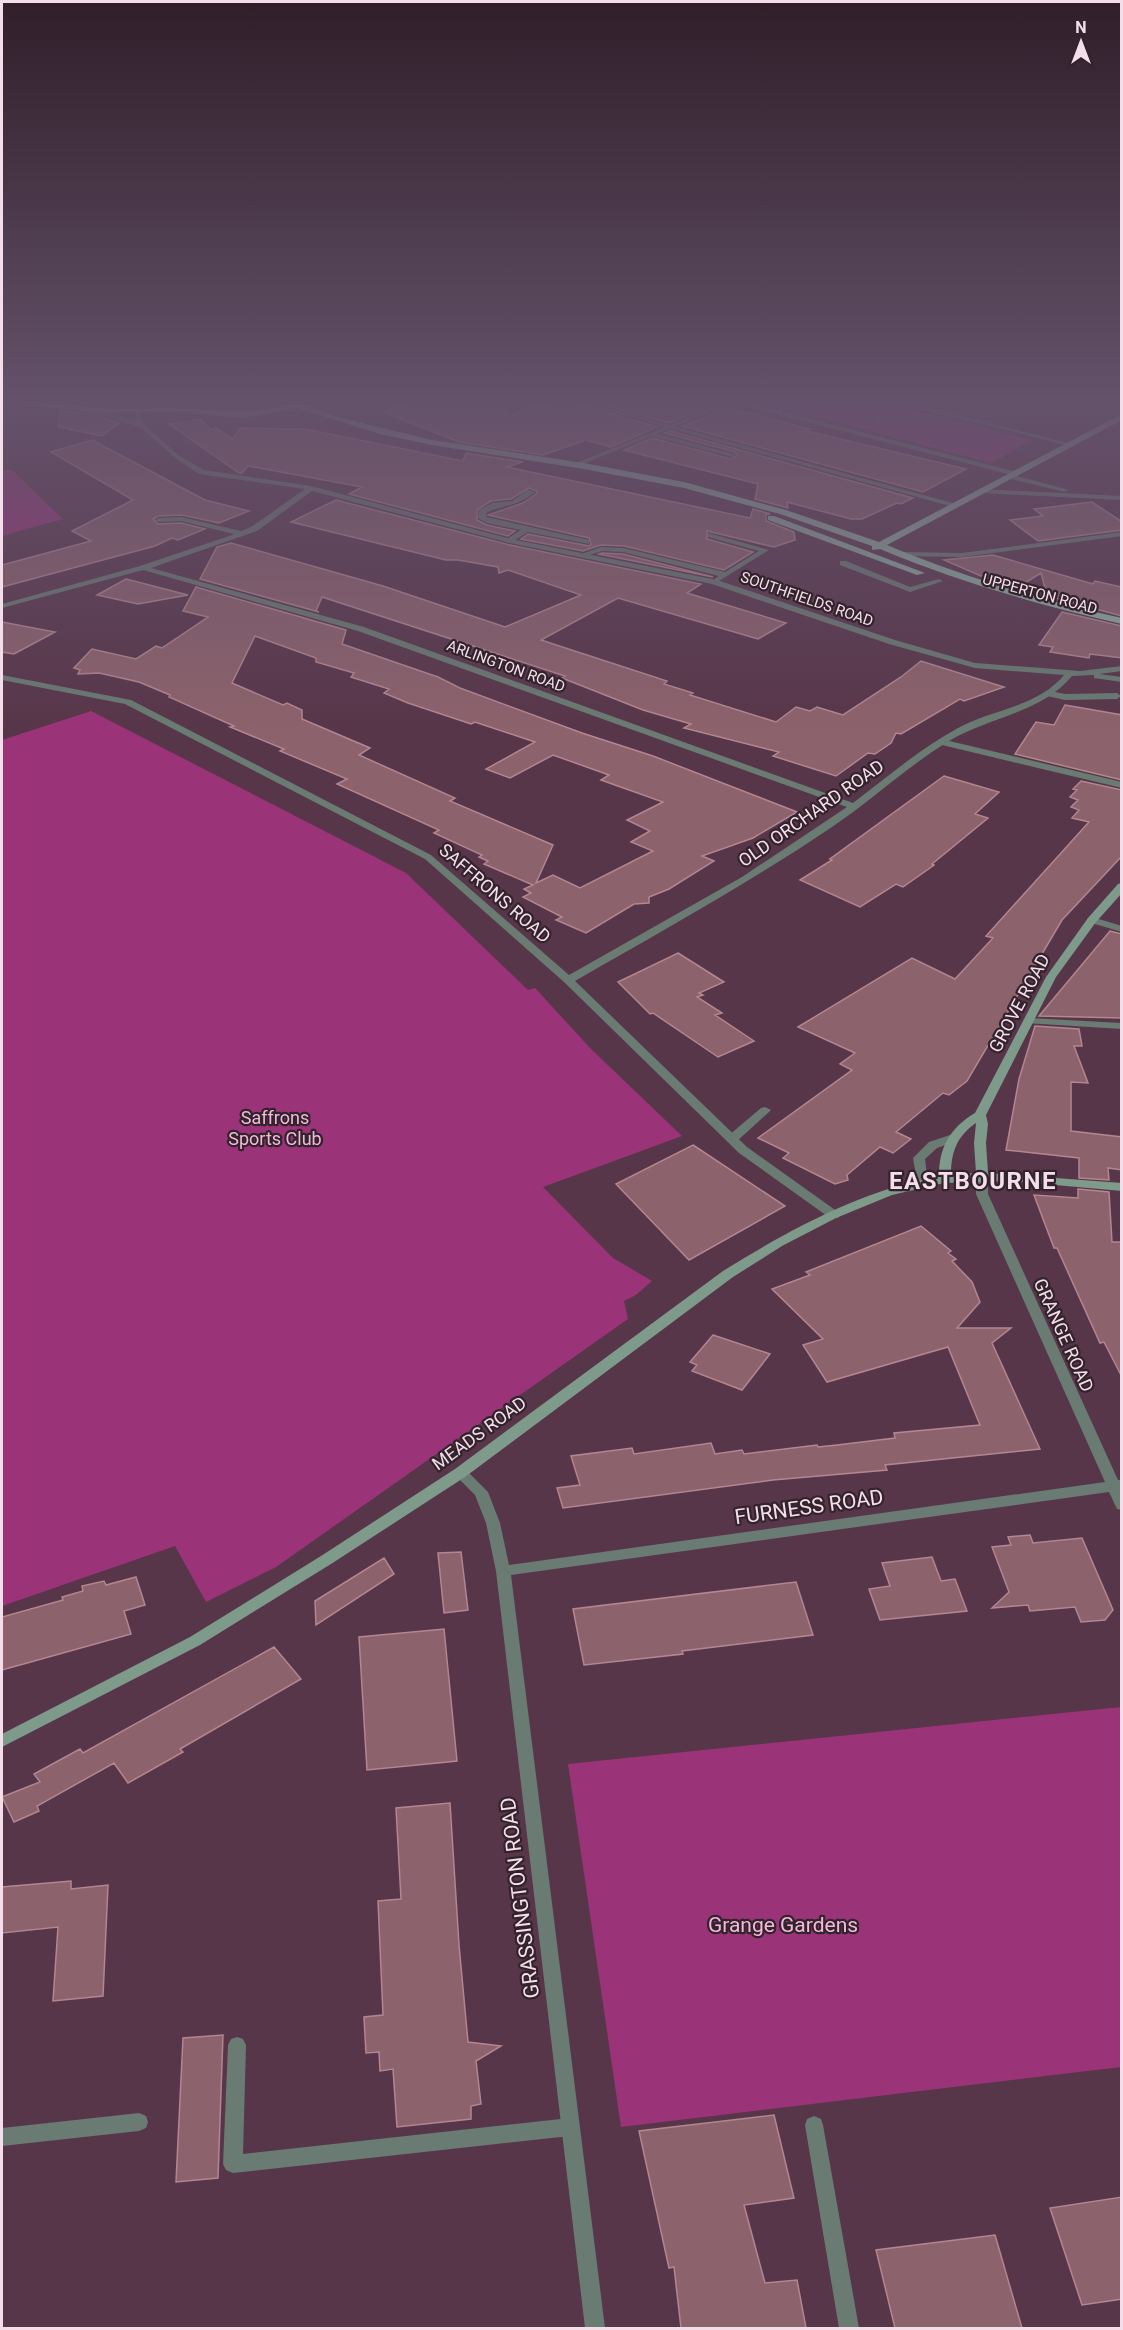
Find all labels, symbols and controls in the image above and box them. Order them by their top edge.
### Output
north arrow [1051,12,1111,72]
text: N [1075,18,1087,37]
street label: SOUTHFIELDS ROAD [738,568,876,630]
street label: UPPERTON ROAD [981,570,1099,618]
street label: ARLINGTON ROAD [444,636,568,696]
street label: OLD ORCHARD ROAD [734,755,888,871]
street label: SAFFRONS ROAD [435,839,555,947]
street label: GROVE ROAD [984,950,1054,1056]
park label: Saffrons Sports Club [228,1107,322,1149]
district label: EASTBOURNE [889,1167,1057,1195]
street label: GRANGE ROAD [1030,1275,1098,1395]
street label: MEADS ROAD [428,1392,530,1474]
street label: FURNESS ROAD [733,1485,885,1529]
street label: GRASSINGTON ROAD [496,1796,544,2000]
park label: Grange Gardens [708,1913,858,1937]

